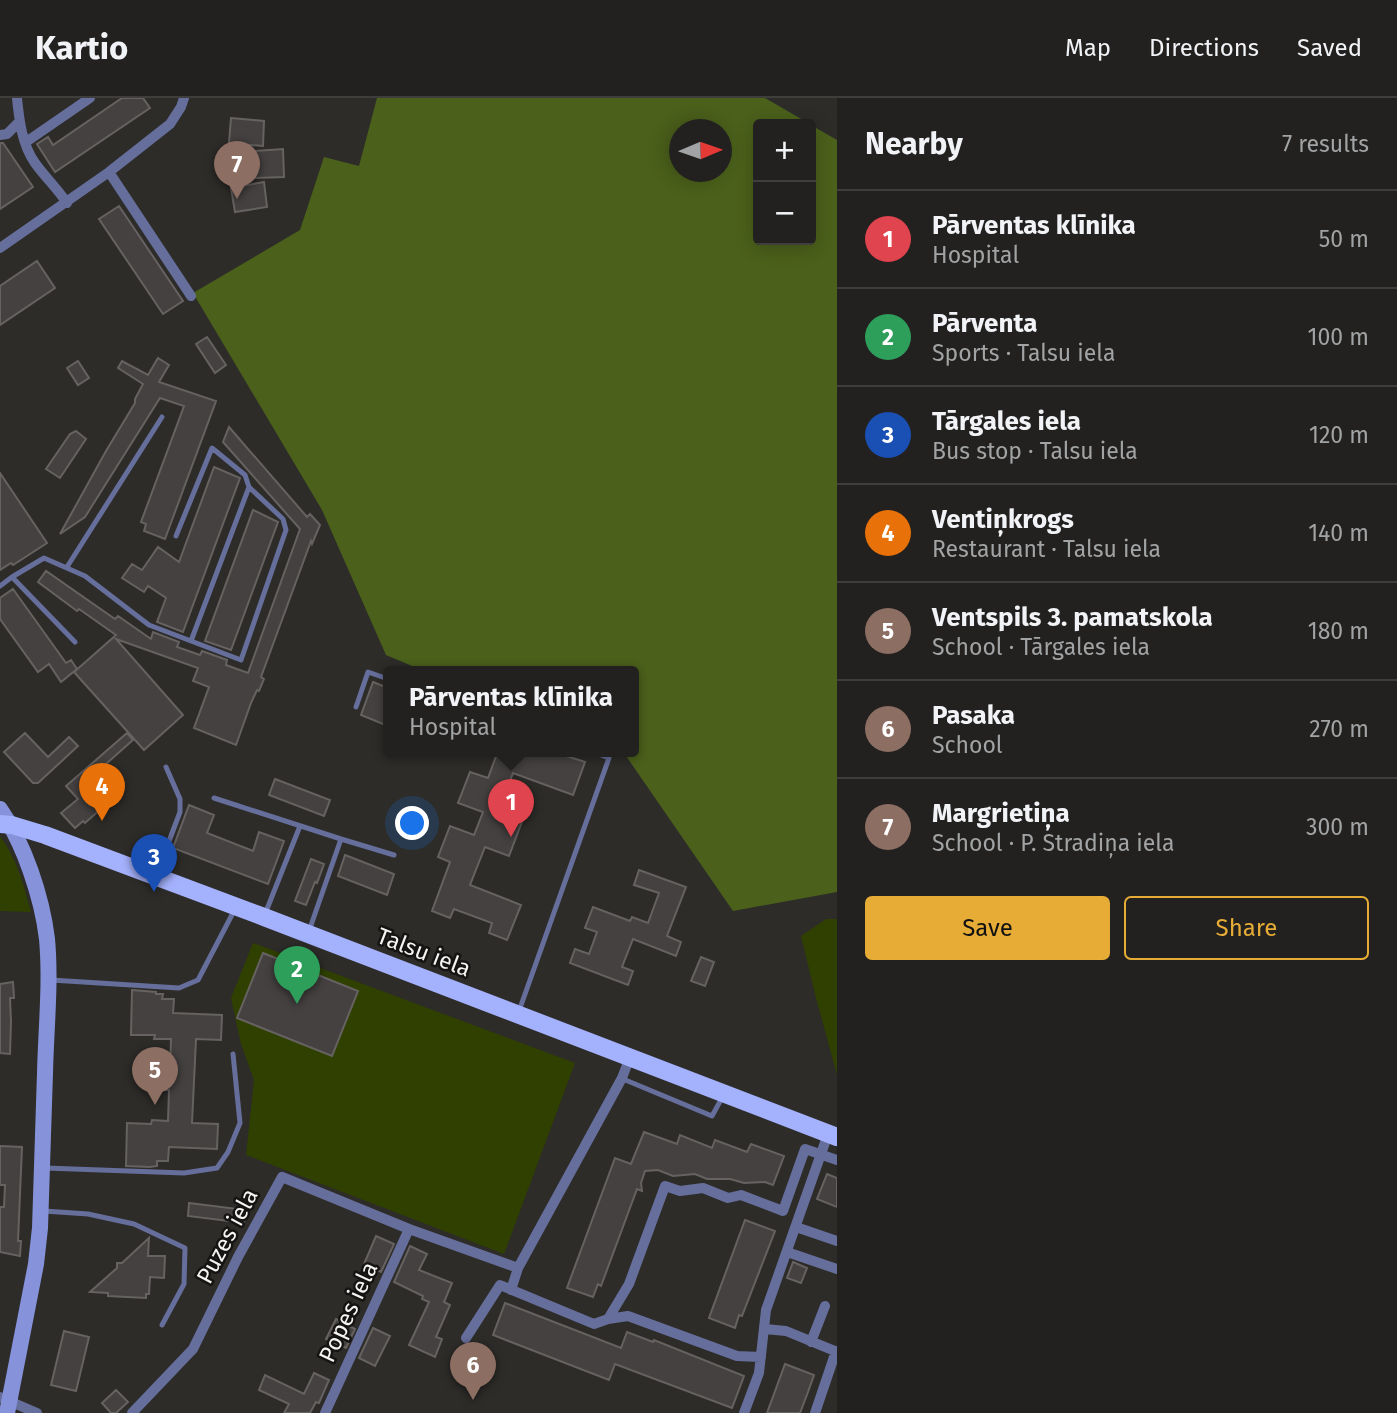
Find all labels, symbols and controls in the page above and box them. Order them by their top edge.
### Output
text: Kartio [35,28,128,68]
text: Map [1065,34,1111,62]
text: Directions [1149,34,1259,62]
text: Saved [1297,34,1362,62]
north arrow [669,119,732,182]
map controls [753,119,816,245]
button: + [753,119,816,182]
text: Nearby [865,126,963,162]
text: 7 results [1282,130,1369,158]
pin: 7 [214,141,260,199]
button: − [753,182,816,245]
text: Pārventas klīnika [932,210,1136,241]
text: 1 [883,225,893,253]
text: 50 m [1319,225,1369,253]
text: Hospital [932,241,1019,269]
text: Pārventa [932,308,1037,339]
text: 2 [882,323,894,351]
text: 100 m [1308,323,1369,351]
text: Sports · Talsu iela [932,339,1115,367]
text: Tārgales iela [932,406,1081,437]
text: 3 [882,421,894,449]
text: 120 m [1309,421,1369,449]
text: Bus stop · Talsu iela [932,437,1138,465]
text: Ventiņkrogs [932,504,1074,535]
text: 4 [882,519,895,547]
text: 140 m [1308,519,1369,547]
text: Restaurant · Talsu iela [932,535,1161,563]
text: Ventspils 3. pamatskola [932,602,1213,633]
text: 5 [882,617,894,645]
text: 180 m [1308,617,1369,645]
text: School · Tārgales iela [932,633,1150,661]
popup [383,666,639,757]
text: Pārventas klīnika [409,682,613,713]
text: Pasaka [932,700,1015,731]
text: Hospital [409,713,496,741]
text: 6 [882,715,894,743]
text: 270 m [1309,715,1369,743]
text: School [932,731,1003,759]
pin: 4 [79,763,125,821]
pin: 1 [488,779,534,837]
text: Margrietiņa [932,798,1070,829]
your location [395,806,429,840]
text: 7 [883,813,893,841]
text: 300 m [1306,813,1369,841]
text: School · P. Stradiņa iela [932,829,1174,857]
pin: 3 [131,834,177,892]
button: Save [865,896,1110,960]
button: Share [1124,896,1369,960]
street label: Talsu iela [373,921,475,983]
pin: 2 [274,946,320,1004]
pin: 5 [132,1047,178,1105]
street label: Puzes iela [190,1184,264,1288]
street label: Popes iela [313,1257,383,1367]
pin: 6 [450,1342,496,1400]

